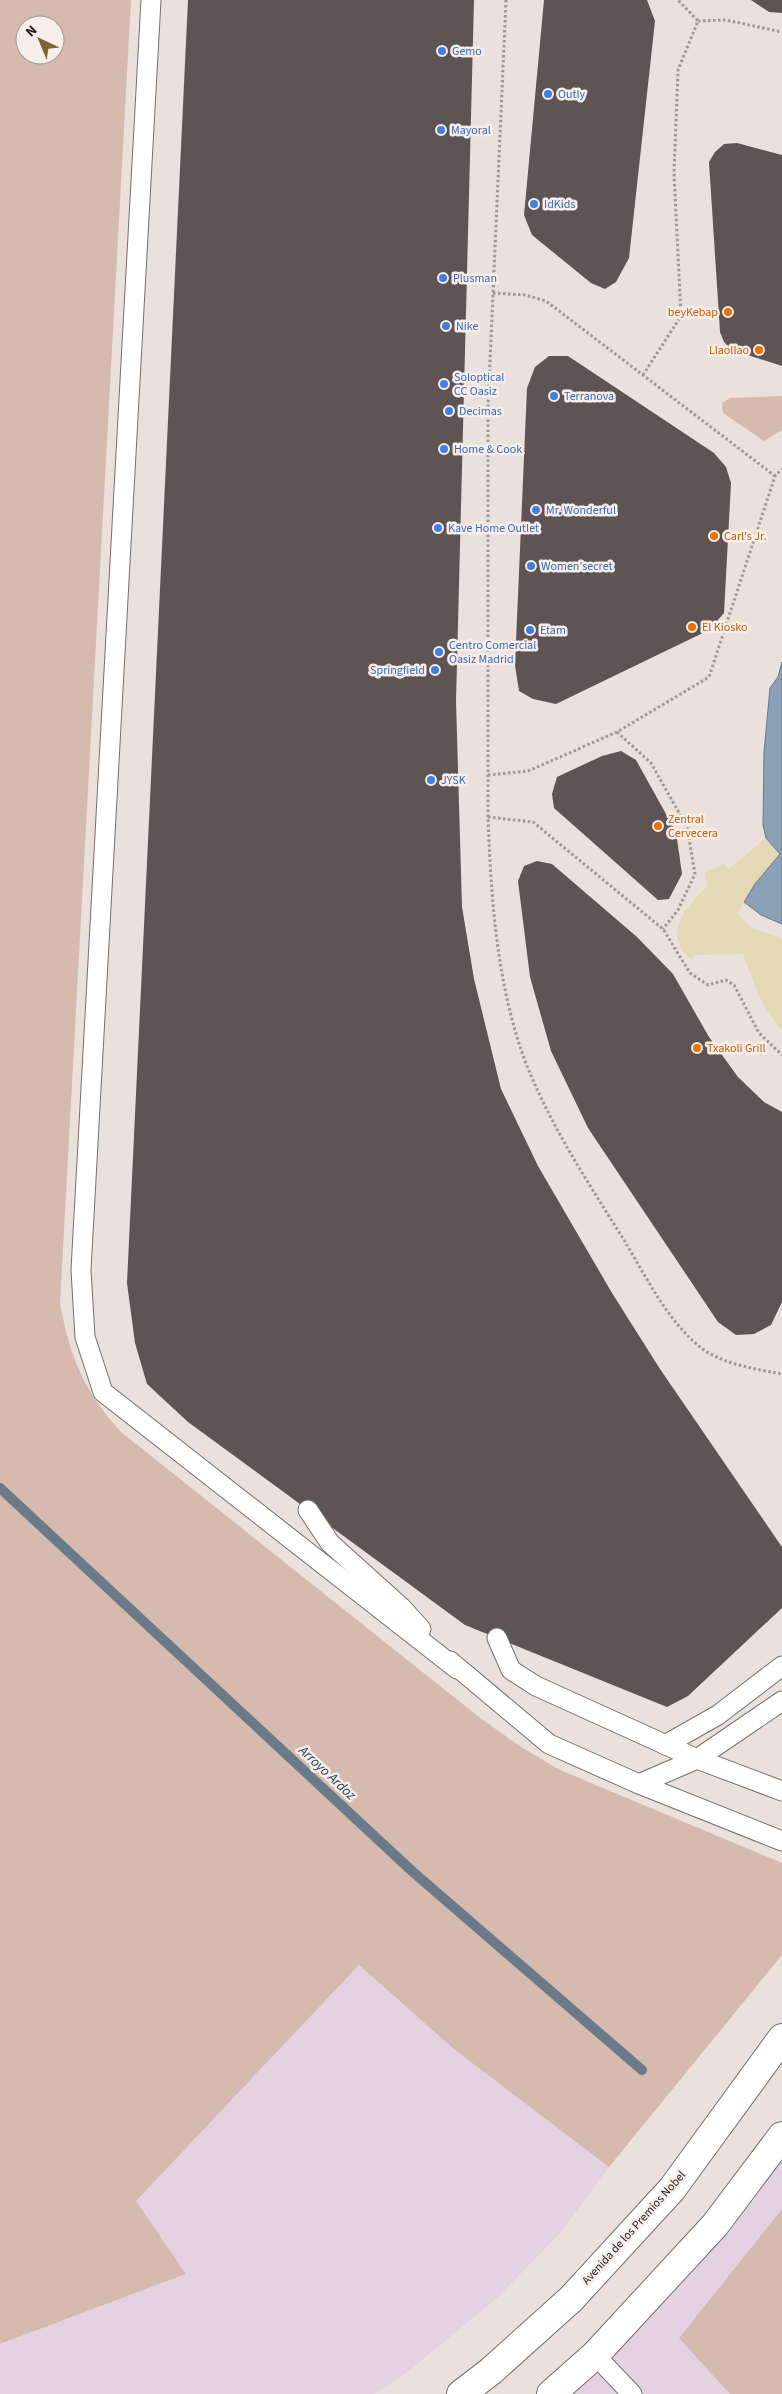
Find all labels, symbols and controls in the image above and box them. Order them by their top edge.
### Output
north arrow [15,15,65,65]
text: N [21,21,42,42]
place label: Gemo [452,43,482,60]
marker: Gemo [436,45,448,57]
place label: Outly [558,86,586,103]
marker: Outly [542,88,554,100]
place label: Mayoral [451,122,491,139]
marker: Mayoral [435,124,447,136]
place label: IdKids [544,196,575,213]
marker: IdKids [528,198,540,210]
place label: Plusman [453,270,497,287]
marker: Plusman [437,272,449,284]
place label: beyKebap [668,304,718,321]
marker: beyKebap [722,306,734,318]
place label: Nike [456,318,478,335]
marker: Nike [440,320,452,332]
place label: Llaollao [709,342,749,359]
marker: Llaollao [753,344,765,356]
place label: Soloptical CC Oasiz [454,369,504,400]
marker: Soloptical CC Oasiz [438,378,450,390]
place label: Terranova [564,388,614,405]
marker: Terranova [548,390,560,402]
place label: Decimas [459,403,502,420]
marker: Decimas [443,405,455,417]
place label: Home & Cook [454,441,522,458]
marker: Home & Cook [438,443,450,455]
place label: Mr. Wonderful [546,502,616,519]
marker: Mr. Wonderful [530,504,542,516]
place label: Kave Home Outlet [448,520,539,537]
marker: Kave Home Outlet [432,522,444,534]
place label: Carl's Jr. [724,528,767,545]
marker: Carl's Jr. [708,530,720,542]
place label: Women'secret [541,558,613,575]
marker: Women'secret [525,560,537,572]
place label: El Kiosko [702,619,747,636]
marker: El Kiosko [686,621,698,633]
place label: Etam [540,622,566,639]
marker: Etam [524,624,536,636]
place label: Centro Comercial Oasiz Madrid [449,637,536,668]
marker: Centro Comercial Oasiz Madrid [433,646,445,658]
place label: Springfield [370,662,425,679]
marker: Springfield [429,664,441,676]
place label: JYSK [441,772,466,789]
marker: JYSK [425,774,437,786]
place label: Zentral Cervecera [668,811,718,842]
marker: Zentral Cervecera [652,820,664,832]
place label: Txakoli Grill [707,1040,766,1057]
marker: Txakoli Grill [691,1042,703,1054]
water label: Arroyo Ardoz [293,1741,361,1806]
street label: Avenida de los Premios Nobel [578,2167,690,2289]

